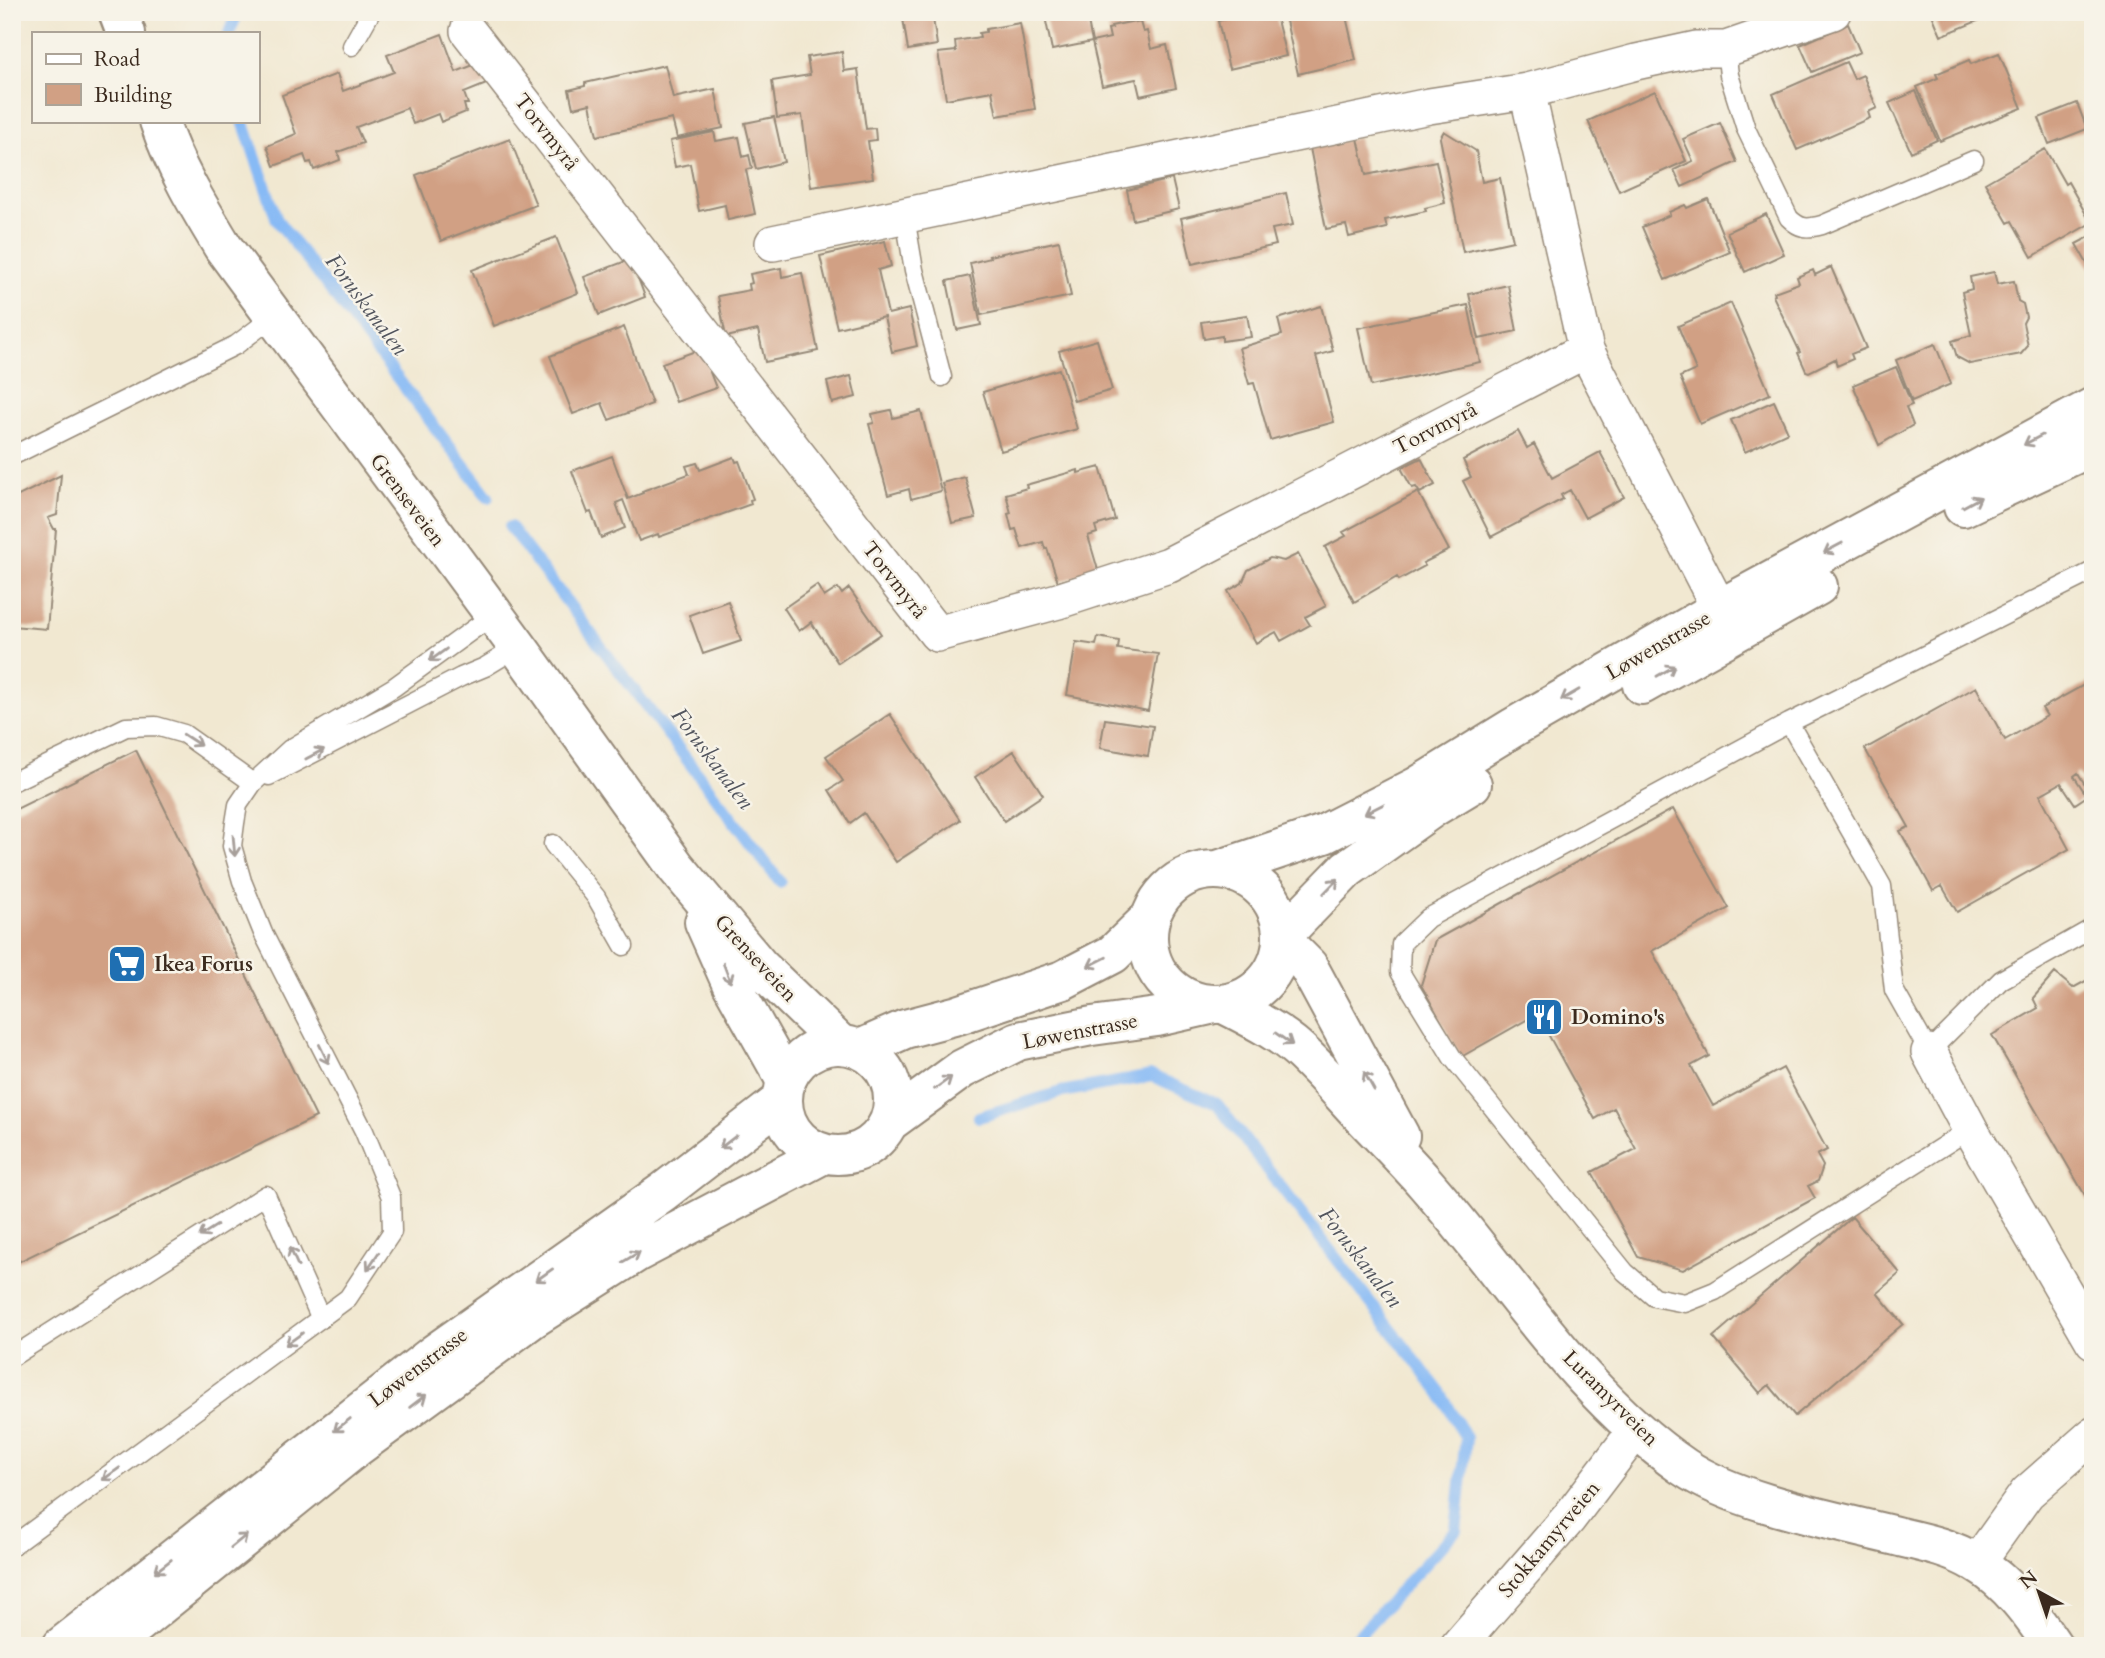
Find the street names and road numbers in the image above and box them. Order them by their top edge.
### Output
street label: Torvmyrå [507,88,586,177]
street label: Torvmyrå [1388,395,1482,462]
street label: Grenseveien [363,448,452,553]
street label: Torvmyrå [855,536,934,625]
street label: Løwenstrasse [1600,604,1716,687]
street label: Grenseveien [708,908,804,1008]
street label: Løwenstrasse [1020,1006,1140,1057]
street label: Løwenstrasse [363,1321,474,1414]
street label: Luramyrveien [1556,1344,1665,1453]
street label: Stokkamyrveien [1492,1475,1607,1604]

